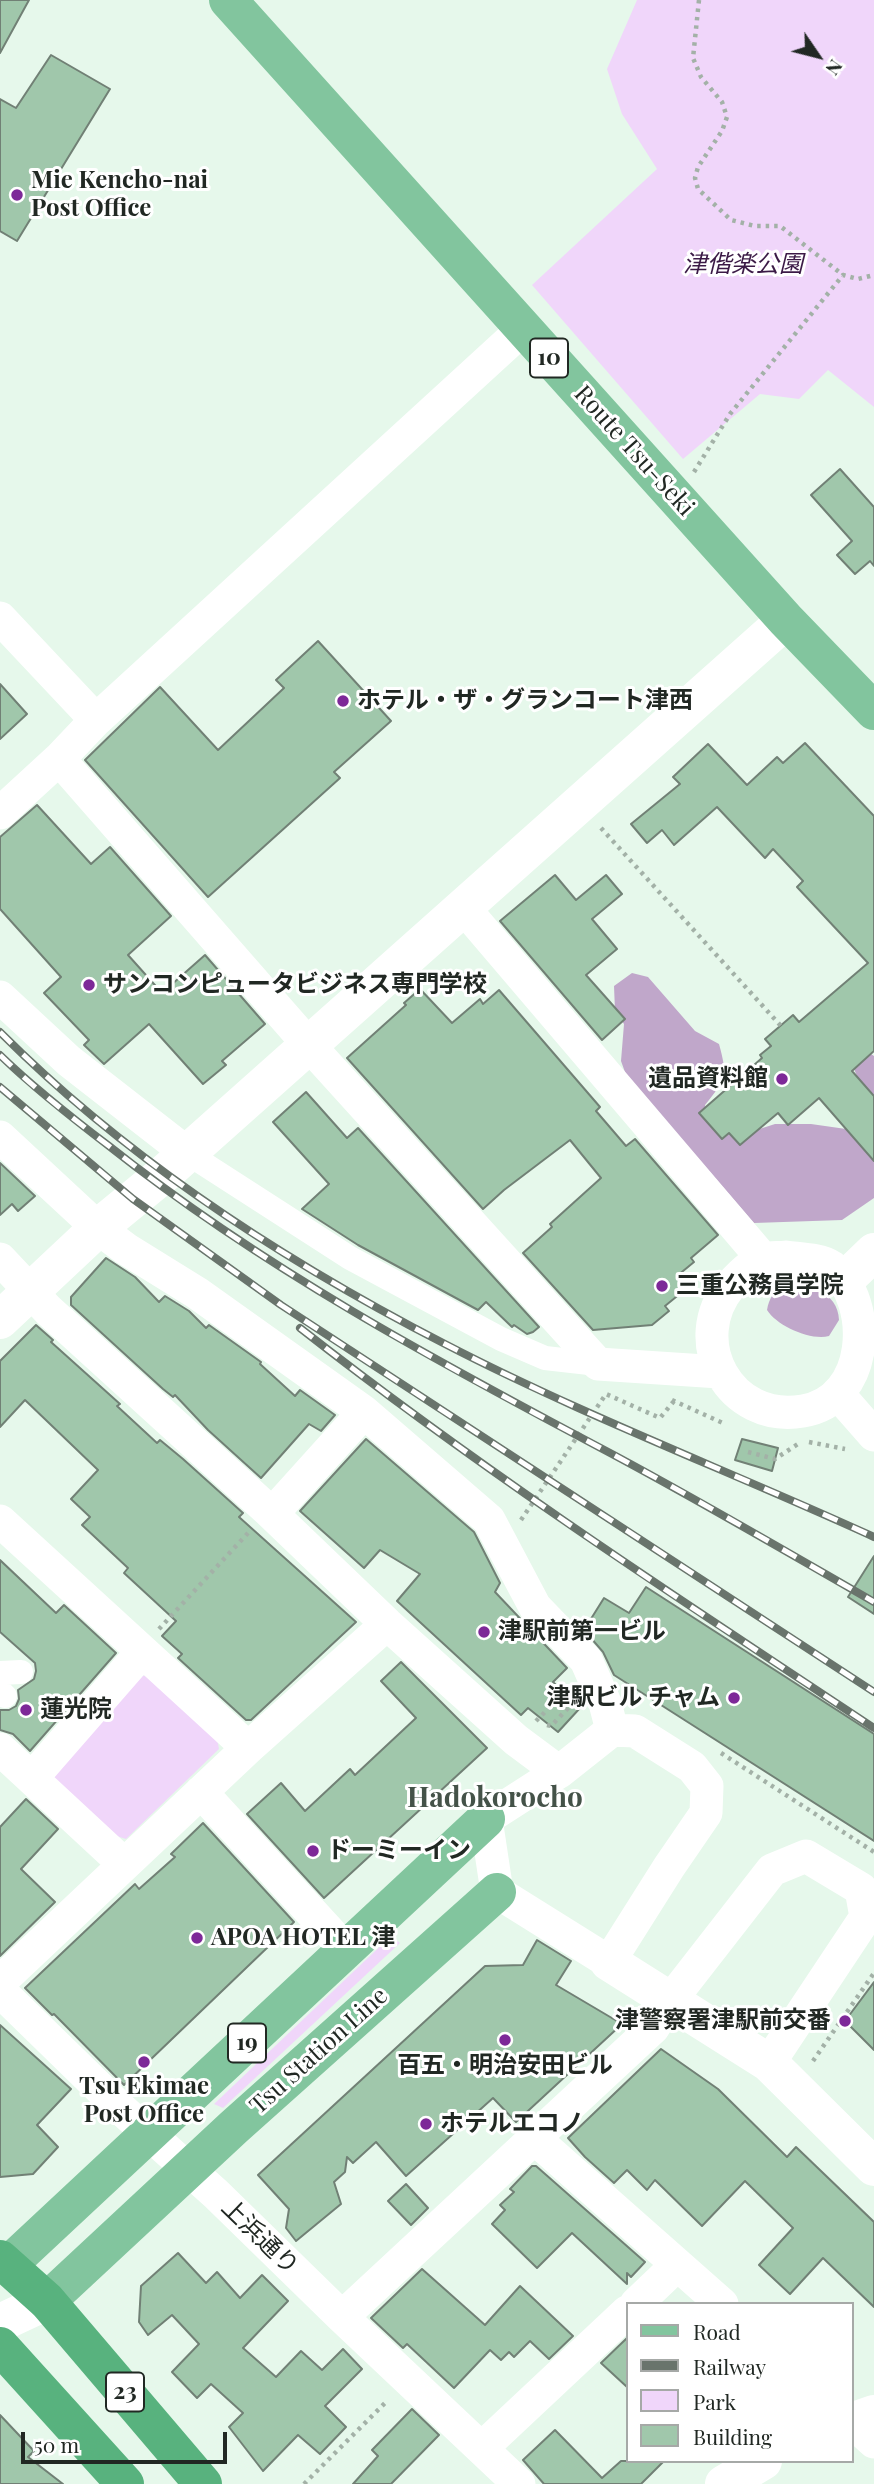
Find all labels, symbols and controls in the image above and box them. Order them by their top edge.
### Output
north arrow [783,21,853,91]
text: N [821,55,850,81]
place label: Mie Kencho-nai Post Office [31,167,208,223]
marker: Mie Kencho-nai Post Office [9,187,25,203]
park label: 津偕楽公園 [683,251,803,279]
road number: 10 [530,338,568,378]
street label: Route Tsu-Seki [568,380,700,522]
place label: ホテル・ザ・グランコート津西 [357,687,693,715]
marker: ホテル・ザ・グランコート津西 [335,693,351,709]
place label: サンコンピュータビジネス専門学校 [103,971,487,999]
marker: サンコンピュータビジネス専門学校 [81,977,97,993]
place label: 遺品資料館 [648,1065,768,1093]
marker: 遺品資料館 [774,1071,790,1087]
place label: 三重公務員学院 [676,1272,844,1300]
marker: 三重公務員学院 [654,1278,670,1294]
place label: 津駅前第一ビル [498,1618,666,1646]
marker: 津駅前第一ビル [476,1624,492,1640]
place label: 津駅ビル チャム [546,1684,720,1712]
marker: 津駅ビル チャム [726,1690,742,1706]
place label: 蓮光院 [40,1696,112,1724]
marker: 蓮光院 [18,1702,34,1718]
district label: Hadokorocho [407,1781,583,1815]
place label: ドーミーイン [327,1837,471,1865]
marker: ドーミーイン [305,1843,321,1859]
place label: APOA HOTEL 津 [211,1924,395,1952]
marker: APOA HOTEL 津 [189,1930,205,1946]
street label: Tsu Station Line [244,1982,394,2120]
place label: 津警察署津駅前交番 [615,2007,831,2035]
marker: 津警察署津駅前交番 [837,2013,853,2029]
road number: 19 [228,2024,266,2062]
marker: 百五・明治安田ビル [497,2032,513,2048]
place label: 百五・明治安田ビル [397,2052,613,2080]
marker: Tsu Ekimae Post Office [136,2054,152,2070]
place label: Tsu Ekimae Post Office [79,2073,209,2129]
place label: ホテルエコノ [440,2110,584,2138]
marker: ホテルエコノ [418,2116,434,2132]
street label: 上浜通り [215,2193,305,2281]
legend [626,2302,853,2463]
text: Road [693,2317,741,2345]
text: Railway [693,2352,766,2380]
road number: 23 [106,2372,144,2412]
text: Park [693,2387,736,2415]
scale bar [24,2418,231,2462]
text: Building [693,2422,772,2450]
text: 50 m [34,2430,79,2458]

